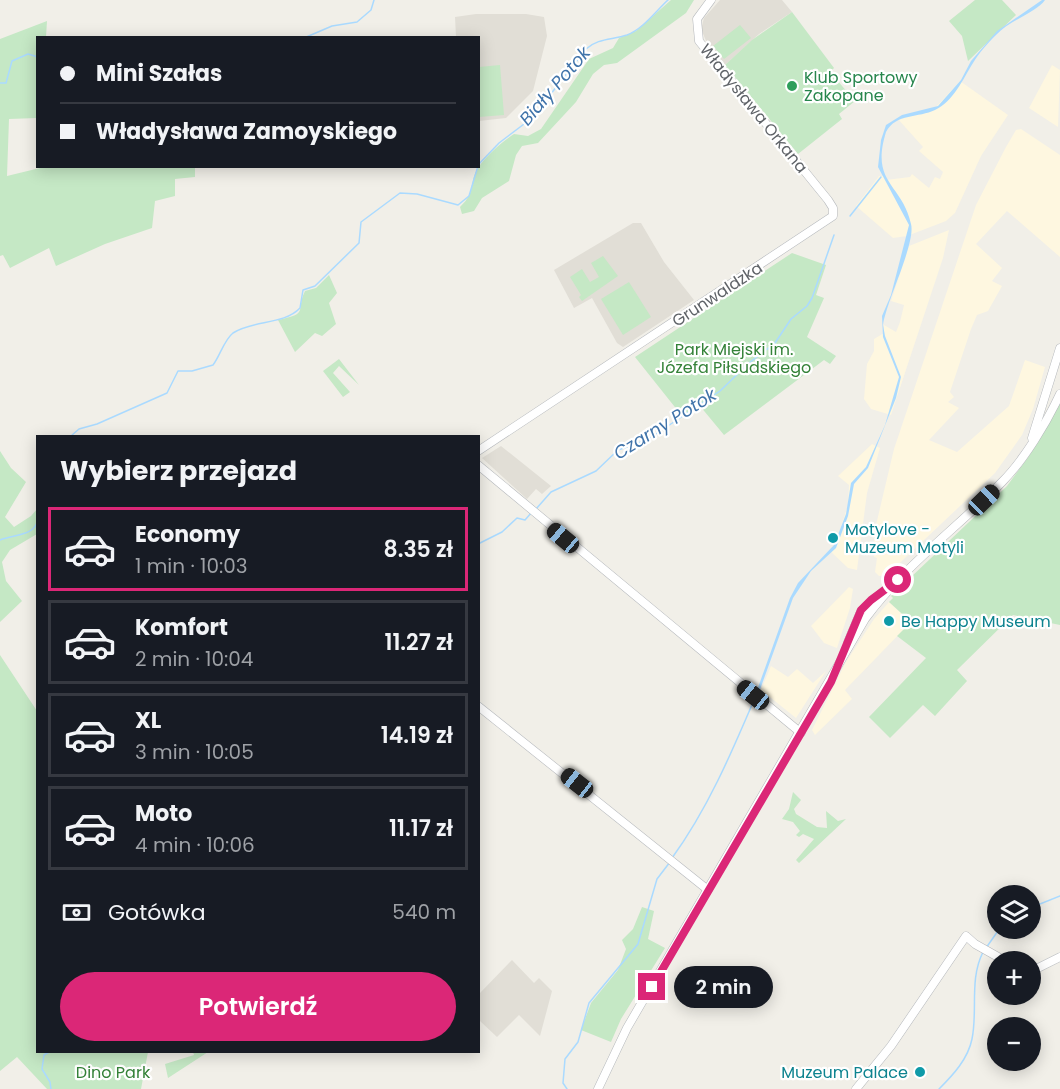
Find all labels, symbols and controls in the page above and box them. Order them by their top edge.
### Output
street label: Władysława Orkana [694,39,813,178]
water label: Biały Potok [513,40,596,130]
text: Mini Szałas [96,58,222,89]
place label: Klub Sportowy Zakopane [804,66,917,107]
marker: Klub Sportowy Zakopane [785,79,799,93]
text: Władysława Zamoyskiego [96,116,397,147]
street label: Grunwaldzka [667,256,767,332]
park label: Park Miejski im. Józefa Piłsudskiego [657,338,811,379]
water label: Czarny Potok [608,382,722,465]
text: Wybierz przejazd [60,452,297,489]
car [965,481,1003,519]
place label: Motylove - Muzeum Motyli [845,518,964,559]
text: Economy [135,519,240,550]
car [543,520,583,556]
icon: car [63,522,117,576]
marker: Motylove - Muzeum Motyli [826,531,840,545]
text: 8.35 zł [384,534,453,565]
text: 1 min · 10:03 [135,552,248,580]
route start [884,566,911,593]
place label: Be Happy Museum [901,610,1051,633]
text: Komfort [135,612,228,643]
marker: Be Happy Museum [882,614,896,628]
icon: car [63,615,117,669]
text: 11.27 zł [384,627,453,658]
text: 2 min · 10:04 [135,645,253,673]
car [733,677,773,713]
text: XL [135,705,161,736]
icon: car [63,708,117,762]
text: 14.19 zł [381,720,453,751]
text: 3 min · 10:05 [135,738,254,766]
car [557,765,597,801]
text: Moto [135,798,192,829]
icon: car [63,801,117,855]
text: 11.17 zł [389,813,453,844]
text: 4 min · 10:06 [135,831,255,859]
map controls [987,885,1041,1071]
button: layers [987,885,1041,939]
icon: cash [60,896,93,929]
text: Gotówka [108,897,206,928]
text: 540 m [392,898,456,926]
button: + [987,951,1041,1005]
callout: 2 min [673,966,772,1008]
button: Potwierdź [60,972,456,1041]
route end [638,973,665,1000]
text: 2 min [696,973,751,1001]
button: − [987,1017,1041,1071]
park label: Dino Park [76,1061,151,1084]
place label: Muzeum Palace [781,1061,908,1084]
marker: Muzeum Palace [913,1065,927,1079]

